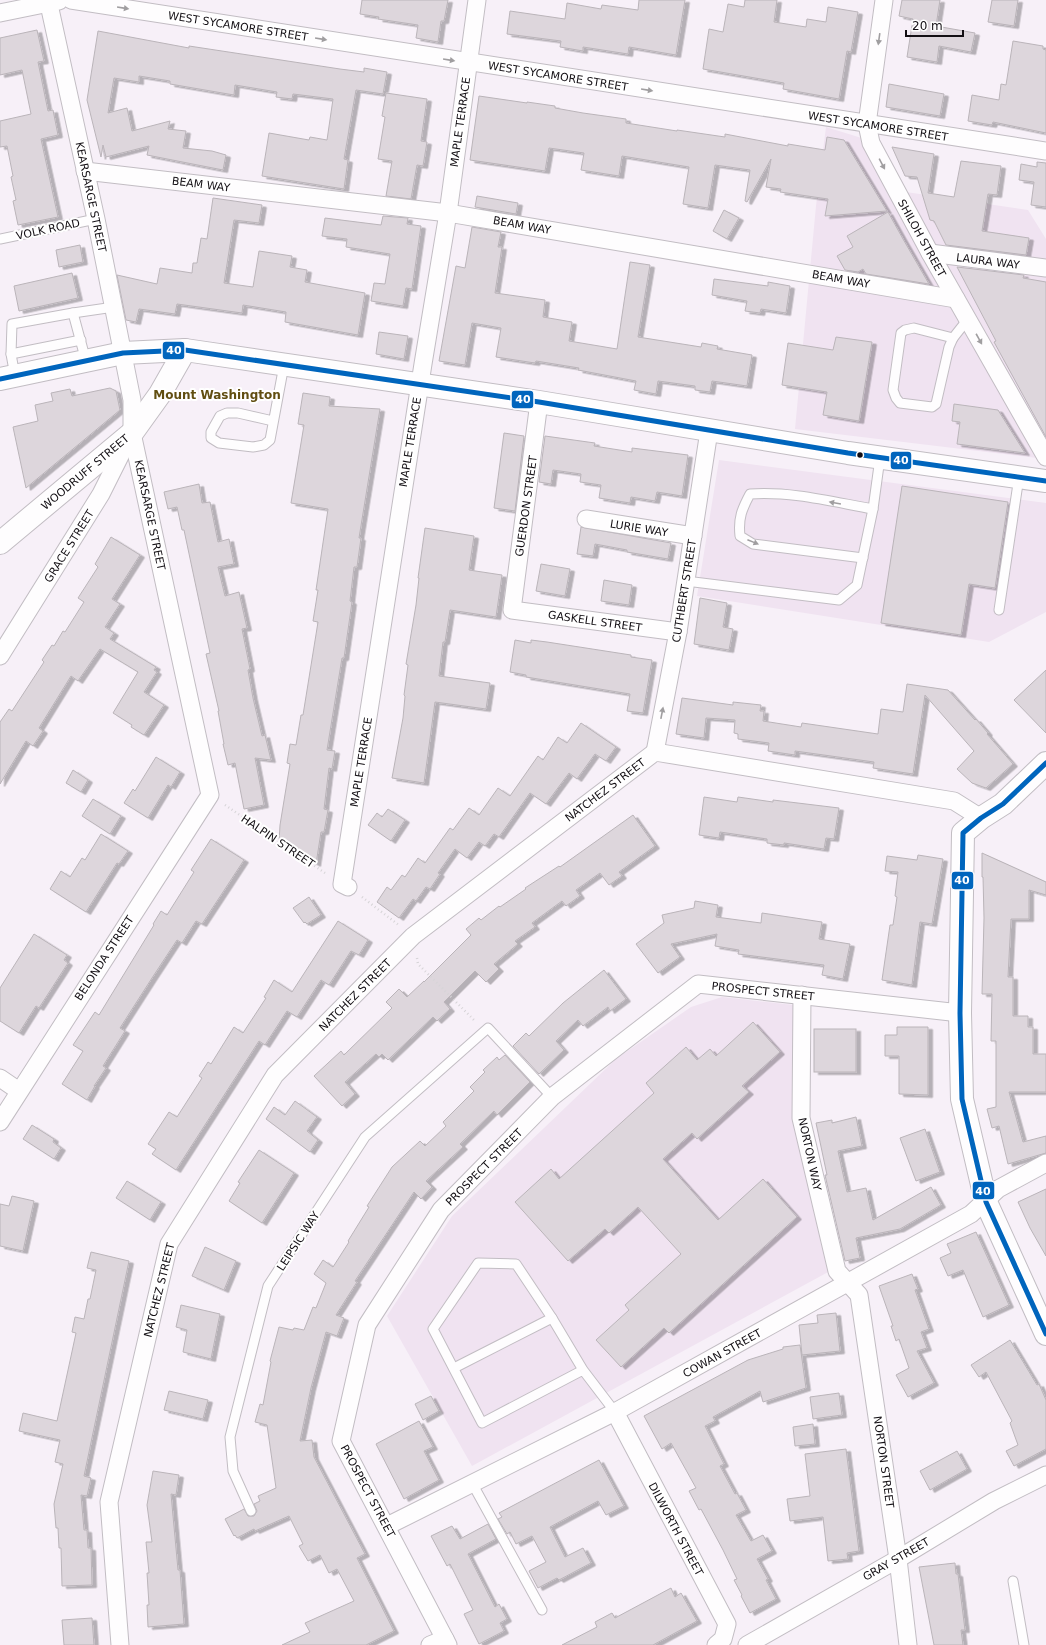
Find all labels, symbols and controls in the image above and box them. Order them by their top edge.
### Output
one-way arrow [117,5,129,11]
street label: WEST SYCAMORE STREET [167,9,309,44]
scale bar [906,12,963,38]
text: 20 m [912,19,943,33]
one-way arrow [876,33,882,45]
one-way arrow [315,37,327,43]
one-way arrow [443,57,455,63]
street label: WEST SYCAMORE STREET [487,59,629,94]
street label: MAPLE TERRACE [448,76,473,168]
one-way arrow [641,87,653,93]
street label: WEST SYCAMORE STREET [807,109,949,144]
street label: KEARSARGE STREET [72,141,109,254]
one-way arrow [879,159,885,170]
street label: BEAM WAY [171,174,231,195]
street label: SHILOH STREET [895,197,948,280]
street label: BEAM WAY [492,214,552,237]
street label: VOLK ROAD [15,216,81,243]
street label: LAURA WAY [955,251,1021,272]
street label: BEAM WAY [811,268,871,291]
one-way arrow [976,333,983,345]
line badge: 40 [162,341,185,360]
text: 40 [166,344,182,357]
district label: Mount Washington [153,388,281,402]
line badge: 40 [511,390,534,409]
text: 40 [515,393,531,406]
street label: MAPLE TERRACE [397,396,424,488]
street label: WOODRUFF STREET [39,432,132,513]
unlabelled marker [855,450,865,460]
line badge: 40 [890,451,912,470]
street label: GUERDON STREET [513,454,540,557]
text: 40 [893,454,909,467]
street label: KEARSARGE STREET [131,459,168,572]
one-way arrow [829,499,841,505]
street label: GRACE STREET [42,507,97,585]
street label: LURIE WAY [609,517,669,540]
street label: CUTHBERT STREET [670,538,699,644]
one-way arrow [747,540,759,546]
street label: GASKELL STREET [547,608,643,635]
one-way arrow [660,707,666,719]
street label: MAPLE TERRACE [348,716,375,808]
street label: NATCHEZ STREET [563,756,648,825]
street label: HALPIN STREET [239,812,317,871]
line badge: 40 [951,871,974,890]
text: 40 [954,874,970,887]
street label: BELONDA STREET [72,913,137,1003]
street label: NATCHEZ STREET [317,956,394,1034]
street label: PROSPECT STREET [711,980,815,1003]
street label: NORTON WAY [795,1116,824,1192]
street label: PROSPECT STREET [443,1126,526,1208]
line badge: 40 [972,1181,995,1200]
text: 40 [975,1185,991,1198]
street label: LEIPSIC WAY [274,1209,323,1273]
street label: NATCHEZ STREET [141,1241,178,1339]
street label: COWAN STREET [681,1326,764,1380]
street label: NORTON STREET [871,1415,896,1509]
street label: PROSPECT STREET [338,1443,398,1540]
street label: DILWORTH STREET [645,1480,706,1578]
street label: GRAY STREET [861,1535,932,1584]

